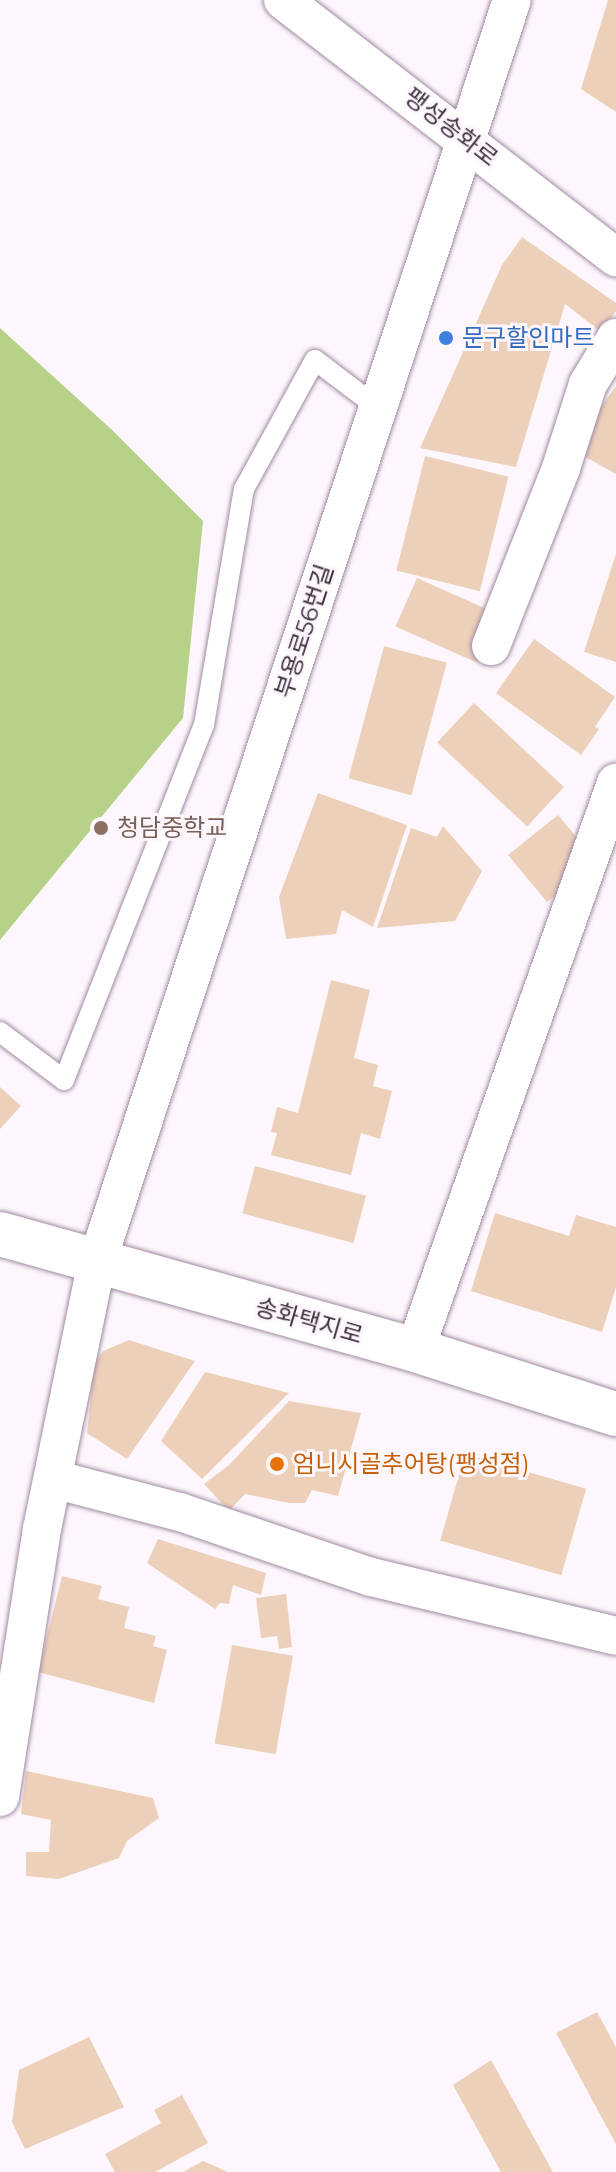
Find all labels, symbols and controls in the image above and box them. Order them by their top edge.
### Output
street label: 팽성송화로 [399,82,503,172]
place label: 문구할인마트 [462,324,594,352]
marker: 문구할인마트 [437,329,455,347]
street label: 부용로56번길 [269,561,339,701]
place label: 청담중학교 [117,814,227,842]
marker: 청담중학교 [92,819,110,837]
street label: 송화택지로 [252,1292,366,1350]
place label: 엄니시골추어탕(팽성점) [293,1450,530,1478]
marker: 엄니시골추어탕(팽성점) [268,1455,286,1473]

